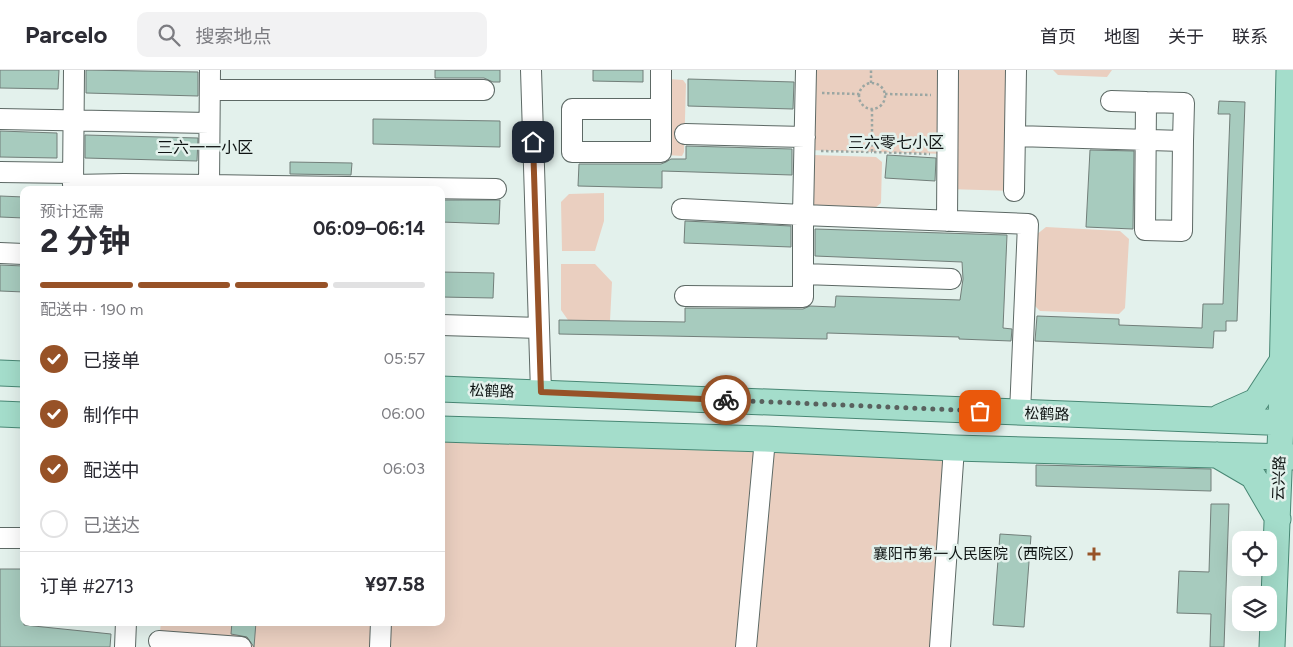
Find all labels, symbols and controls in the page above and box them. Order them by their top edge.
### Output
search box [137,12,487,57]
text: Parcelo [25,20,107,49]
icon: search [155,21,183,49]
text: 搜索地点 [195,25,271,48]
text: 首页 [1040,26,1076,48]
text: 地图 [1104,26,1140,48]
text: 关于 [1168,26,1204,48]
text: 联系 [1232,26,1268,48]
pin [512,121,554,163]
icon: home [519,128,547,156]
district label: 三六零七小区 [848,133,944,152]
district label: 三六一一小区 [157,138,253,157]
text: 预计还需 [40,202,104,221]
text: 06:09–06:14 [313,217,425,240]
text: 2 分钟 [40,222,130,260]
text: 配送中 · 190 m [40,300,143,319]
icon: check [40,345,68,373]
text: 已接单 [83,349,140,372]
text: 05:57 [384,349,425,368]
courier [701,375,751,425]
street label: 松鹤路 [469,381,515,401]
icon: bike [712,386,740,414]
pin [959,390,1001,432]
icon: bag [966,397,994,425]
icon: check [40,400,68,428]
text: 制作中 [83,404,140,427]
text: 06:00 [381,404,425,423]
street label: 松鹤路 [1024,404,1070,424]
icon: check [40,455,68,483]
street label: 云兴路 [1269,455,1289,501]
text: 配送中 [83,459,140,482]
text: 06:03 [383,459,425,478]
text: 已送达 [83,514,140,537]
map controls [1232,531,1277,631]
button: locate [1232,531,1277,576]
place label: 襄阳市第一人民医院（西院区） [873,545,1083,563]
marker: 襄阳市第一人民医院（西院区） [1087,547,1101,561]
text: ¥97.58 [365,573,425,596]
text: 订单 #2713 [40,575,134,598]
button: layers [1232,586,1277,631]

